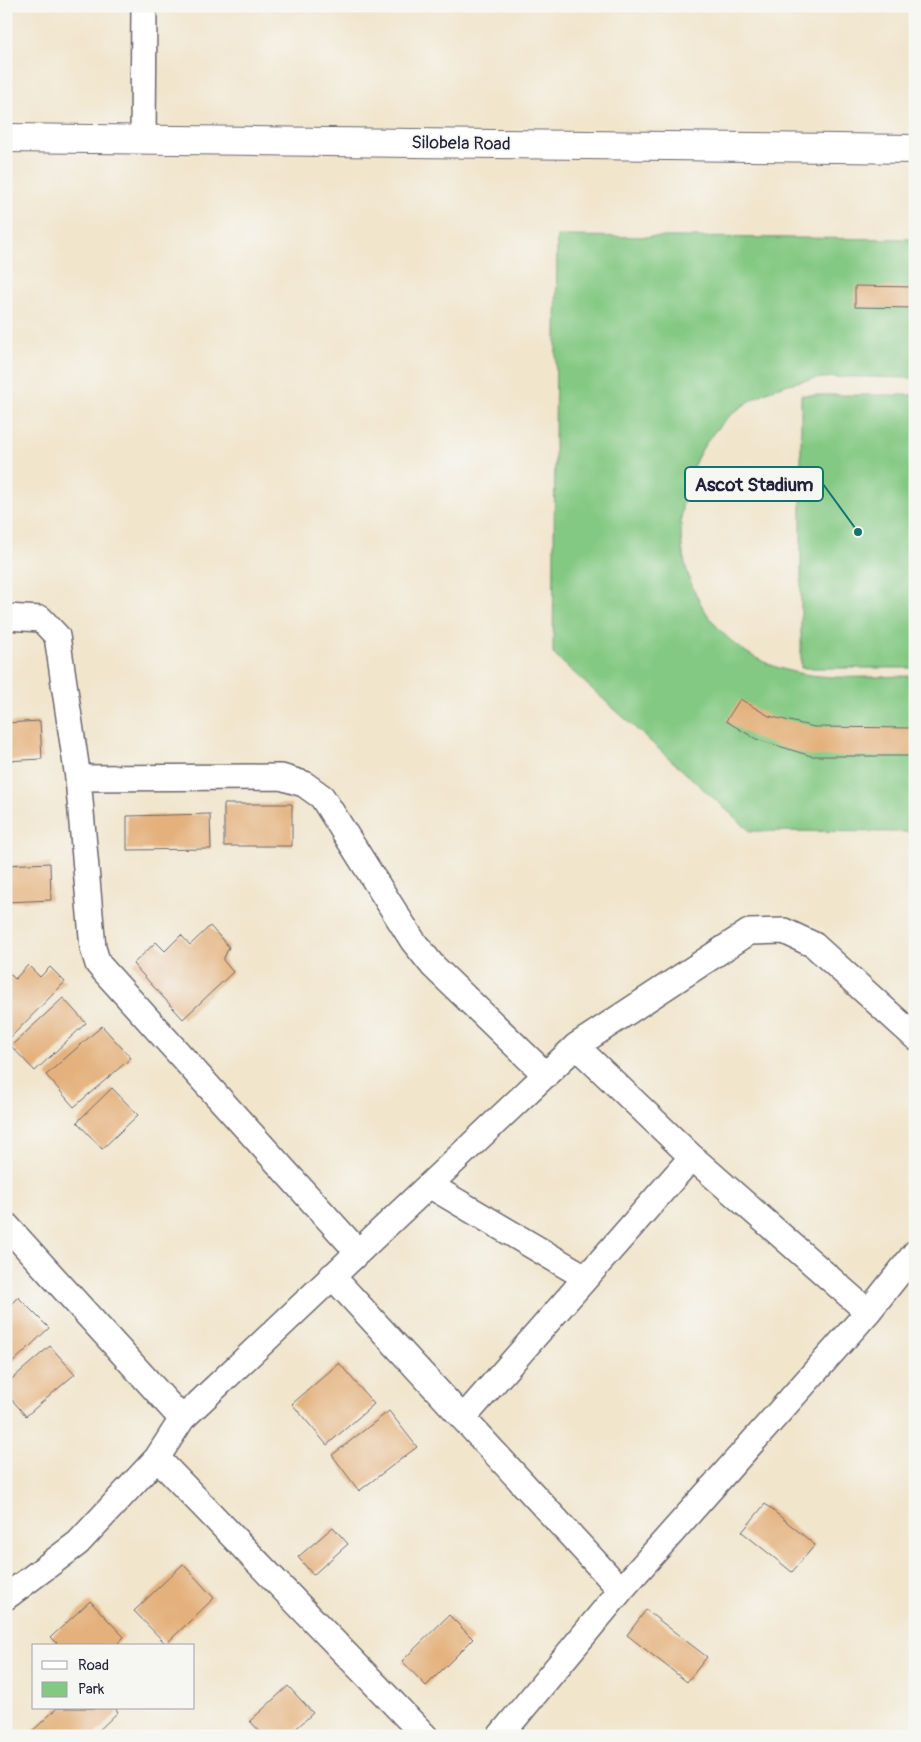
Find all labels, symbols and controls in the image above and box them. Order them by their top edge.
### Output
street label: Silobela Road [411,131,511,156]
callout: Ascot Stadium [685,467,823,501]
text: Ascot Stadium [695,473,813,497]
legend [32,1644,195,1710]
text: Road [78,1656,109,1675]
text: Park [78,1680,105,1699]

